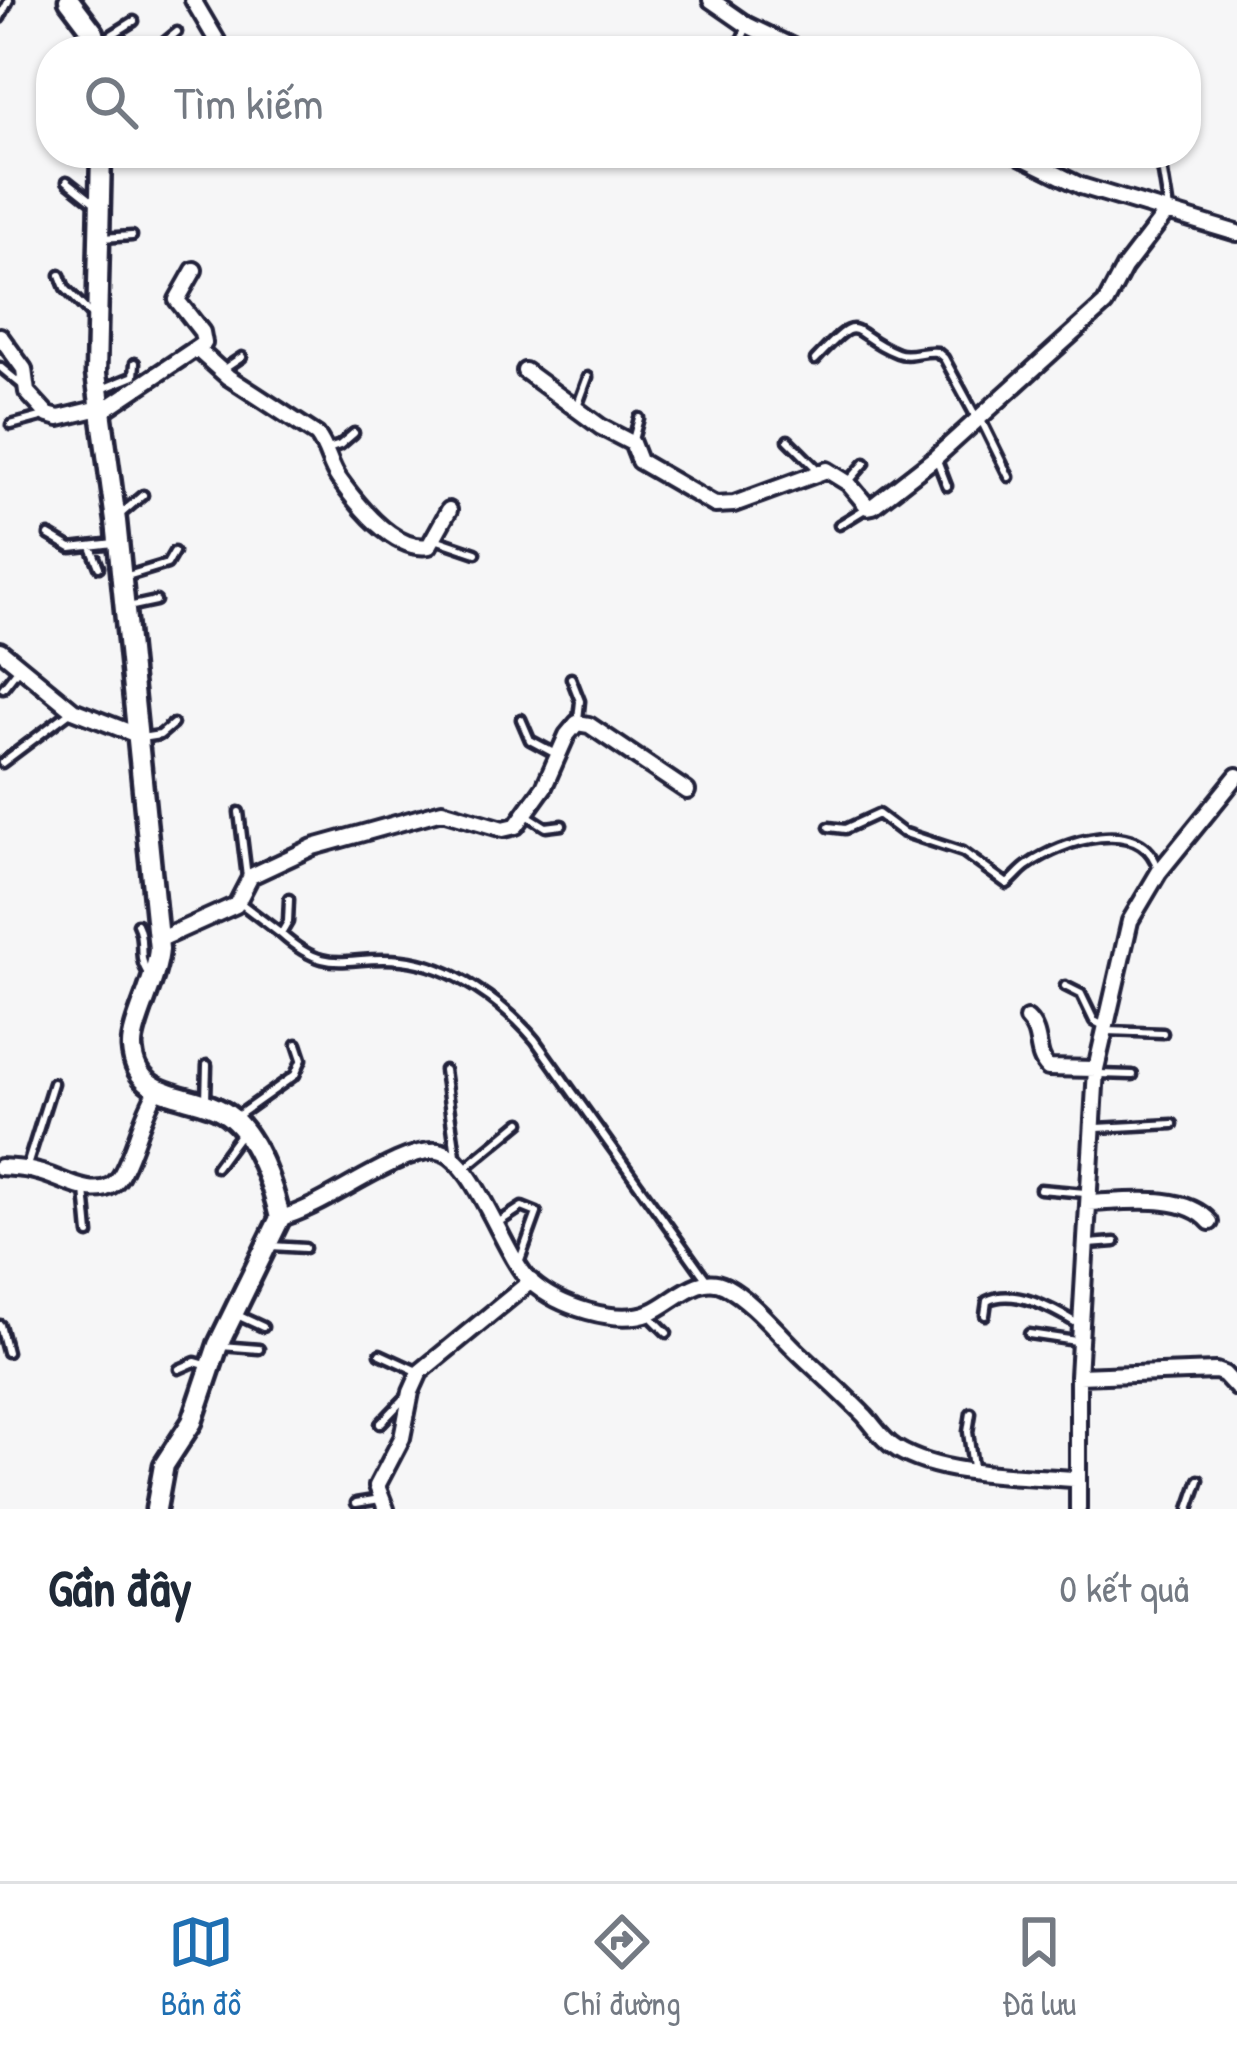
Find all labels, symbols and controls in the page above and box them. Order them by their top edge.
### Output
search box [36,36,1201,168]
icon: search [78,69,144,135]
text: Tìm kiếm [174,72,323,133]
text: Gần đây [48,1553,192,1622]
text: 0 kết quả [1060,1561,1189,1614]
tab: Bản đồ [161,1909,241,2025]
tab: Chỉ đường [563,1909,681,2025]
tab: Đã lưu [1002,1909,1076,2025]

